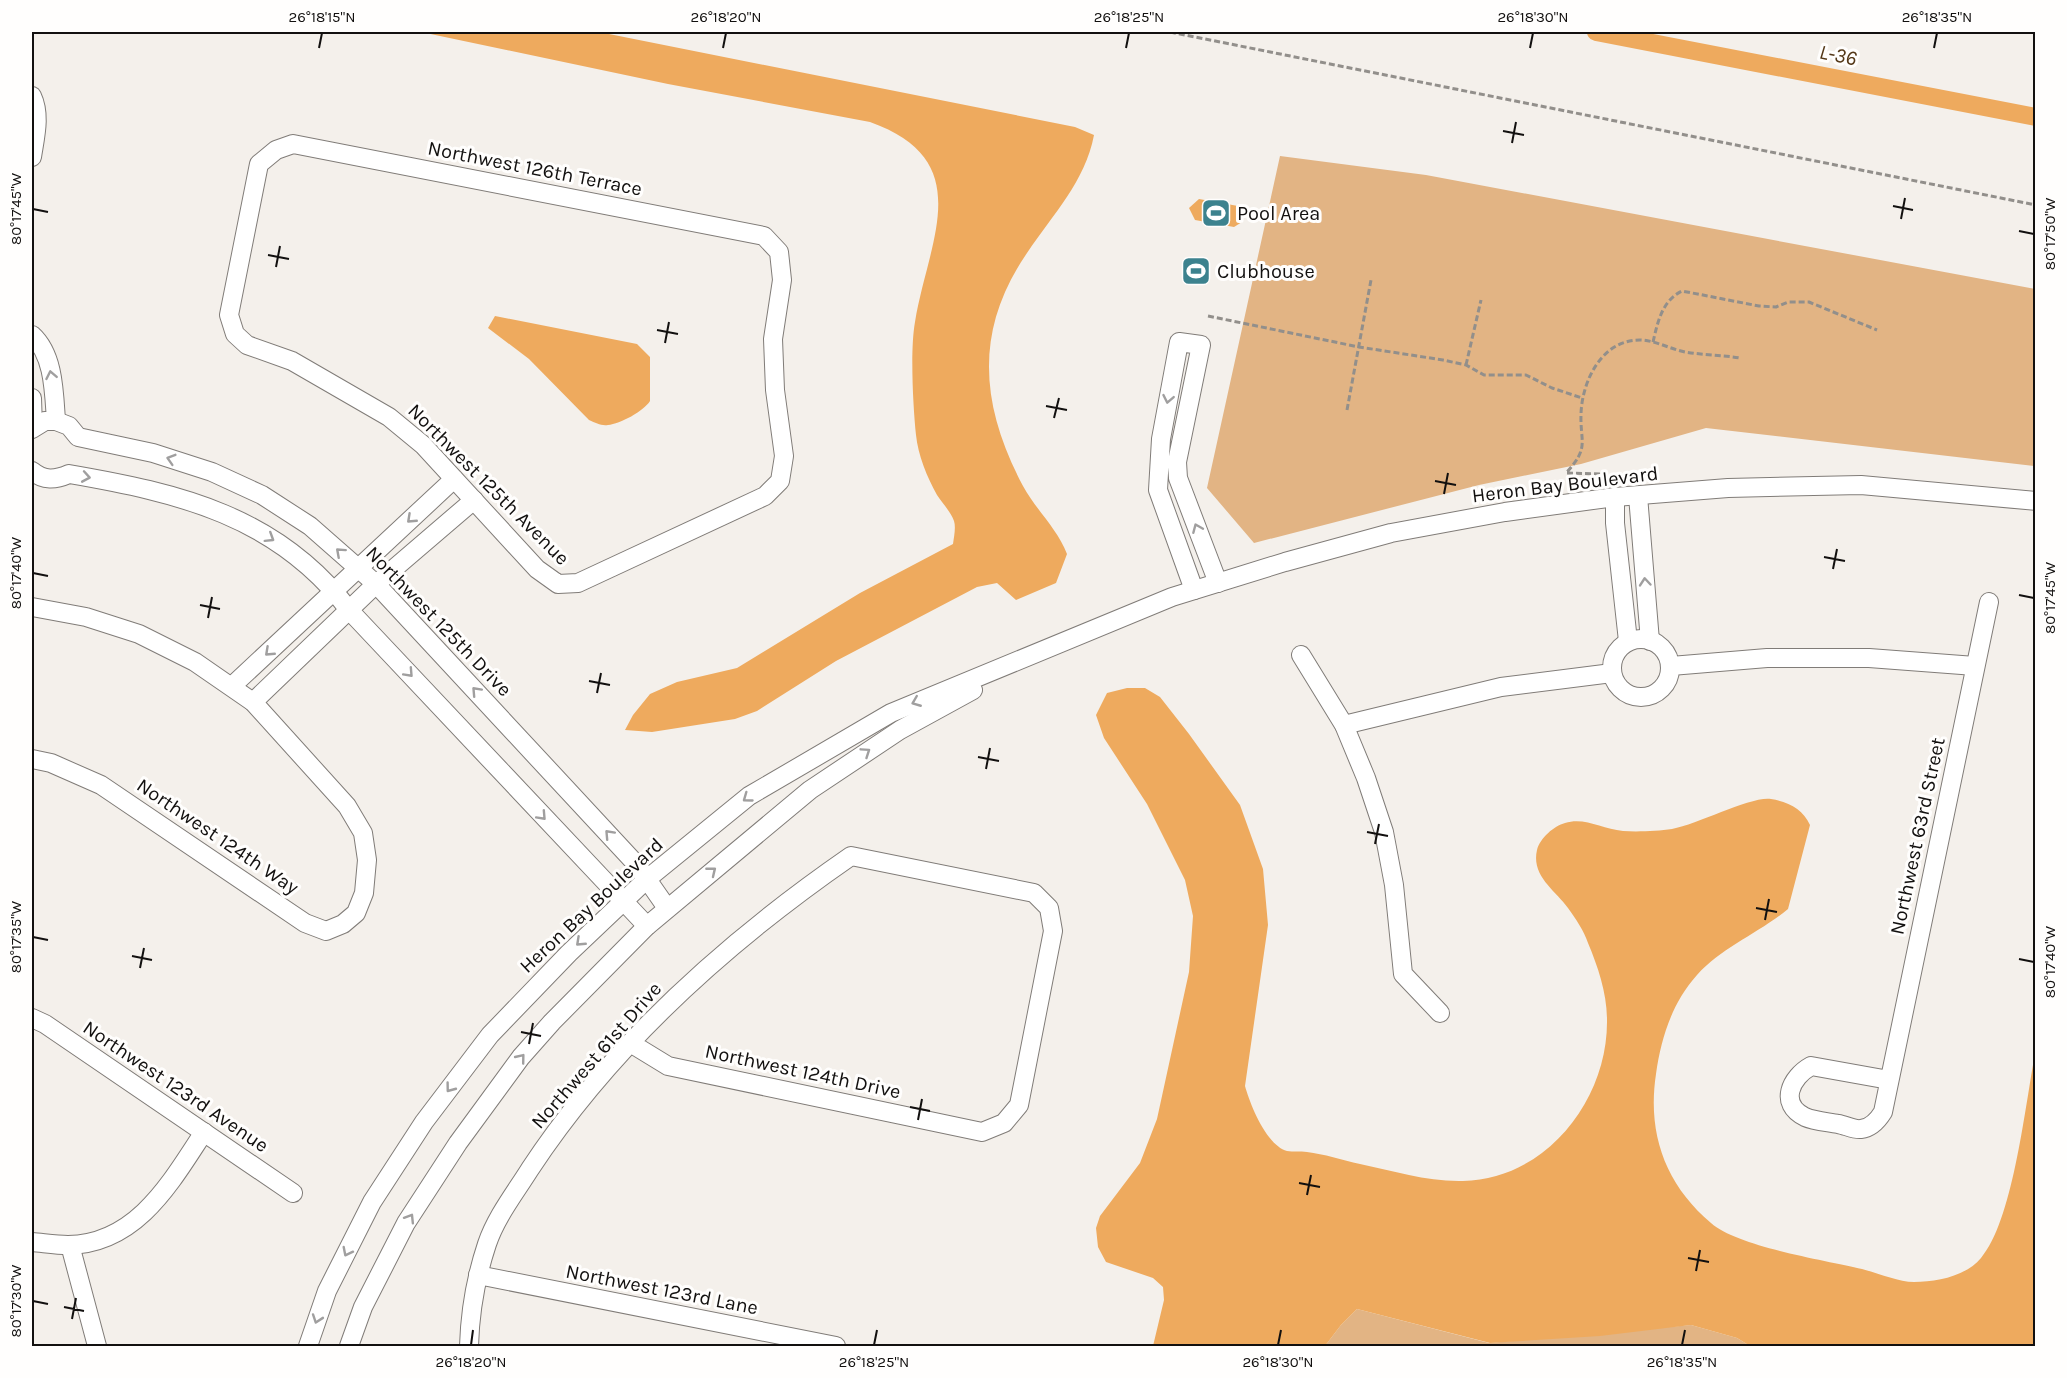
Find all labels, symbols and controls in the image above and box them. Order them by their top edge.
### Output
text: 26°18'15"N [289,8,355,26]
text: 26°18'20"N [690,8,762,26]
text: 26°18'25"N [1094,8,1164,26]
text: 26°18'30"N [1497,8,1569,26]
text: 26°18'35"N [1902,8,1972,26]
water label: L-36 [1817,40,1859,70]
street label: Northwest 126th Terrace [426,136,644,201]
text: 80°17'45"W [7,172,25,245]
sports icon: Pool Area [1200,197,1232,229]
text: 80°17'50"W [2041,197,2059,270]
place label: Pool Area [1237,202,1320,225]
sports icon: Clubhouse [1180,255,1212,287]
place label: Clubhouse [1217,260,1315,283]
one-way arrow [45,370,58,380]
one-way arrow [1162,394,1175,404]
street label: Northwest 125th Avenue [403,399,574,570]
one-way arrow [166,454,177,466]
street label: Heron Bay Boulevard [1471,462,1660,507]
one-way arrow [82,470,91,482]
one-way arrow [408,512,418,523]
one-way arrow [1192,524,1204,535]
one-way arrow [264,531,274,543]
text: 80°17'40"W [7,536,25,609]
street label: Northwest 125th Drive [361,542,516,701]
one-way arrow [336,548,347,559]
text: 80°17'45"W [2041,561,2059,634]
one-way arrow [1639,578,1652,587]
one-way arrow [265,645,275,656]
one-way arrow [401,666,412,677]
one-way arrow [472,688,483,698]
one-way arrow [912,695,922,708]
street label: Northwest 63rd Street [1885,735,1950,937]
one-way arrow [860,749,871,760]
street label: Northwest 124th Way [132,774,303,899]
one-way arrow [743,791,754,802]
one-way arrow [535,809,546,819]
one-way arrow [605,830,616,841]
street label: Heron Bay Boulevard [515,833,668,978]
one-way arrow [705,867,716,878]
text: 80°17'35"W [7,900,25,973]
text: 80°17'40"W [2041,925,2059,998]
one-way arrow [576,935,587,946]
street label: Northwest 61st Drive [527,977,666,1133]
street label: Northwest 123rd Avenue [79,1016,273,1157]
street label: Northwest 124th Drive [703,1040,903,1103]
one-way arrow [513,1054,524,1065]
one-way arrow [447,1081,458,1092]
one-way arrow [402,1214,414,1224]
one-way arrow [342,1246,354,1257]
street label: Northwest 123rd Lane [564,1260,760,1319]
text: 80°17'30"W [7,1264,25,1338]
one-way arrow [312,1313,325,1324]
text: 26°18'20"N [435,1353,507,1371]
text: 26°18'25"N [839,1353,909,1371]
text: 26°18'30"N [1242,1353,1314,1371]
text: 26°18'35"N [1647,1353,1717,1371]

